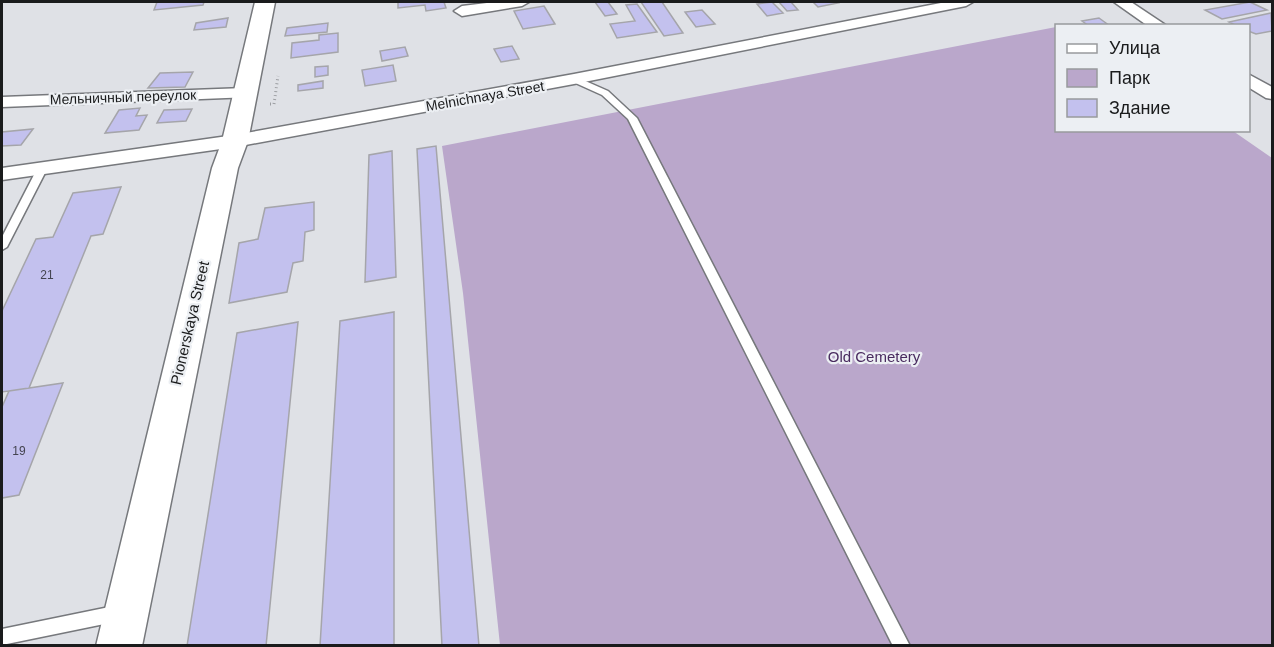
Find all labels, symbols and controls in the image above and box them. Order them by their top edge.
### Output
legend [1055,24,1250,132]
text: Улица [1109,38,1161,58]
text: Парк [1109,68,1150,88]
street label: Melnichnaya Street [425,78,546,114]
street label: Мельничный переулок [49,86,197,108]
text: Здание [1109,98,1170,118]
street label: Pionerskaya Street [167,258,212,387]
house number: 21 [40,268,54,282]
park label: Old Cemetery [828,348,921,365]
house number: 19 [12,444,26,458]

